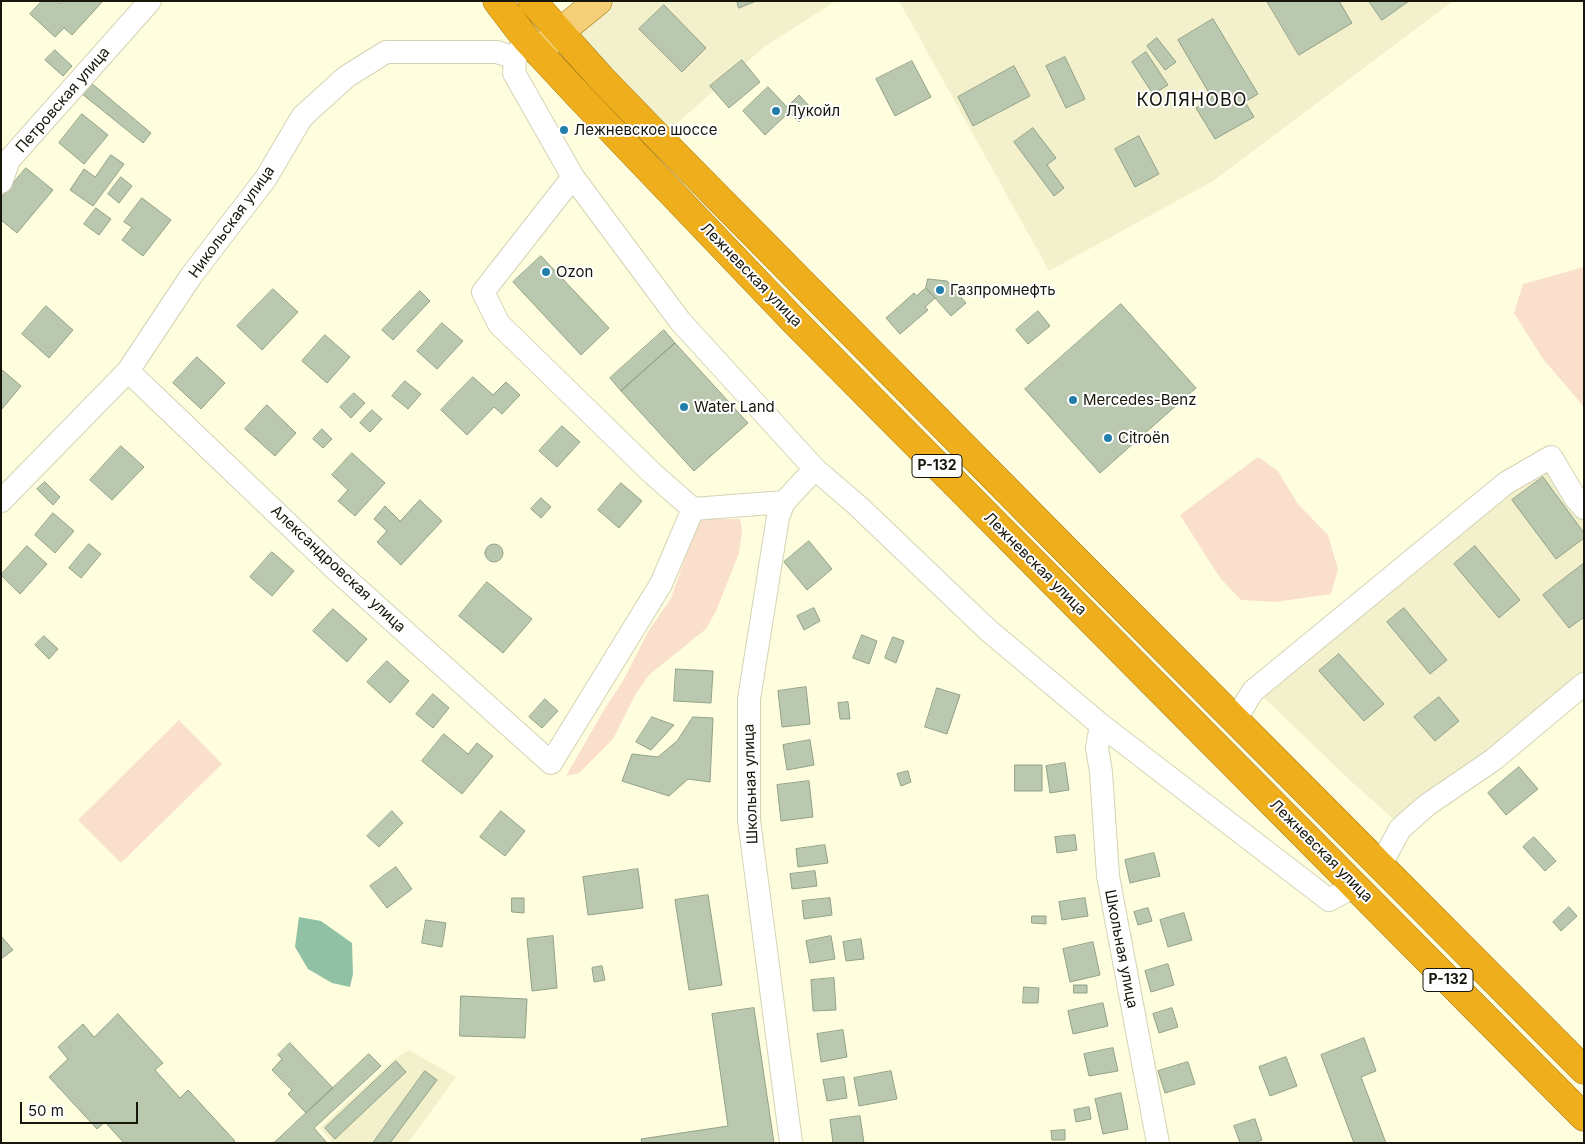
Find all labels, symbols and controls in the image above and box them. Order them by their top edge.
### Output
street label: Петровская улица [12,44,114,156]
district label: КОЛЯНОВО [1136,90,1248,112]
place label: Лукойл [786,102,840,120]
marker: Лукойл [770,105,782,117]
place label: Лежневское шоссе [574,121,717,139]
marker: Лежневское шоссе [558,124,570,136]
street label: Никольская улица [185,162,279,282]
street label: Лежневская улица [697,219,805,331]
place label: Ozon [556,263,593,281]
marker: Ozon [540,266,552,278]
place label: Газпромнефть [950,281,1056,299]
marker: Газпромнефть [934,284,946,296]
place label: Mercedes-Benz [1083,391,1196,409]
marker: Mercedes-Benz [1067,394,1079,406]
place label: Water Land [694,398,775,416]
marker: Water Land [678,401,690,413]
place label: Citroën [1118,429,1169,447]
marker: Citroën [1102,432,1114,444]
road number: Р-132 [912,454,962,478]
street label: Александровская улица [267,502,409,636]
street label: Лежневская улица [980,509,1090,619]
street label: Школьная улица [740,723,762,845]
street label: Лежневская улица [1266,796,1376,906]
street label: Школьная улица [1101,888,1141,1010]
road number: Р-132 [1423,968,1473,992]
scale bar [22,1092,140,1124]
text: 50 m [28,1101,64,1120]

